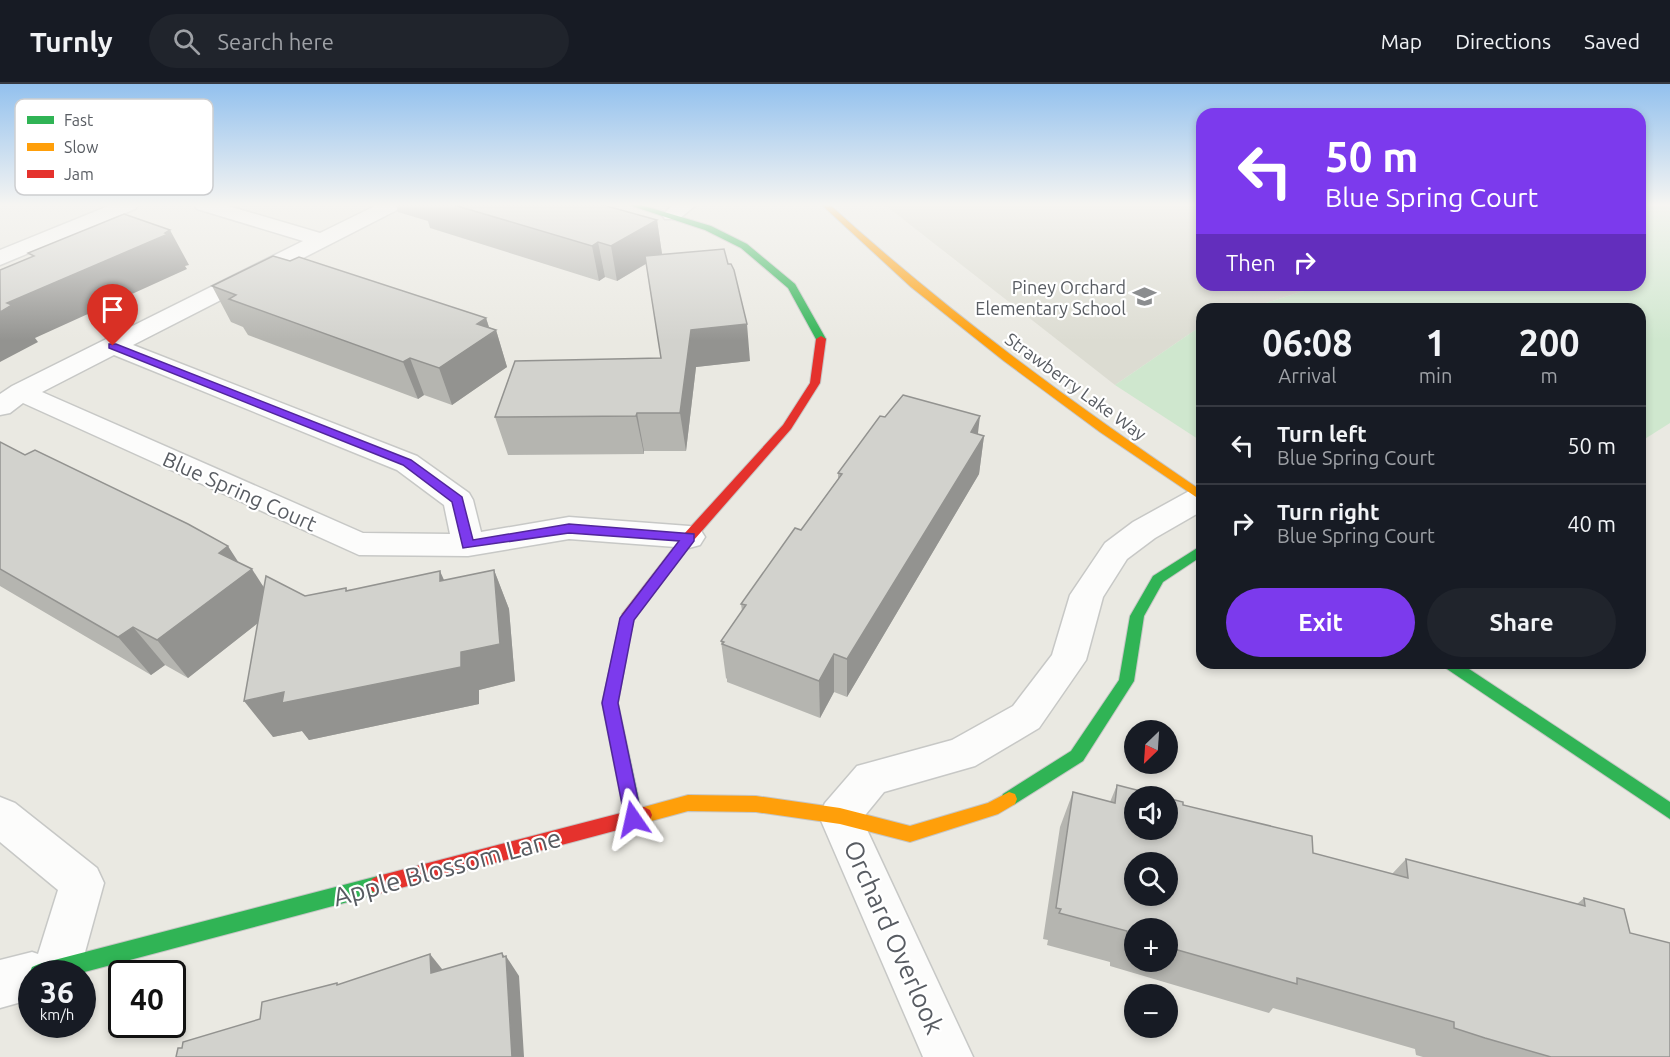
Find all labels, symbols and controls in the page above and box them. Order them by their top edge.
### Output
search box [149,14,569,68]
icon: search [170,25,203,58]
text: Turnly [30,26,113,57]
text: Search here [218,29,334,54]
text: Map [1381,29,1422,53]
text: Directions [1455,29,1551,53]
text: Saved [1584,29,1640,53]
legend [15,99,213,195]
text: Fast [64,111,94,129]
icon: left [1226,132,1304,210]
text: 50 m [1325,133,1419,180]
text: Slow [64,138,99,156]
text: Jam [64,165,94,183]
text: Blue Spring Court [1325,182,1538,212]
icon: right [1288,246,1321,279]
text: Then [1226,250,1276,275]
place label: Piney Orchard Elementary School [975,277,1126,318]
pin [87,284,138,346]
school or university icon: Piney Orchard Elementary School [1131,284,1157,310]
icon: arrive [96,293,129,326]
text: 06:08 [1262,322,1352,363]
text: 1 [1425,322,1446,363]
text: 200 [1519,322,1580,363]
street label: Strawberry Lake Way [1002,328,1151,444]
text: Arrival [1278,364,1337,387]
text: min [1419,364,1452,387]
text: m [1541,364,1558,387]
text: Turn left [1277,421,1367,446]
icon: left [1226,429,1259,462]
text: 50 m [1567,433,1616,458]
street label: Blue Spring Court [159,446,321,536]
text: Blue Spring Court [1277,446,1435,469]
text: Turn right [1277,499,1379,524]
icon: right [1226,507,1259,540]
text: 40 m [1567,511,1616,536]
text: Blue Spring Court [1277,524,1435,547]
button: Exit [1226,588,1415,657]
button: Share [1427,588,1616,657]
north arrow [1124,720,1178,774]
map controls [1124,720,1178,1038]
button: sound [1124,786,1178,840]
position arrow [601,787,665,851]
street label: Apple Blossom Lane [330,823,564,911]
street label: Orchard Overlook [838,836,950,1038]
button: search [1124,852,1178,906]
button: + [1124,918,1178,972]
speed limit sign: 40 [108,960,186,1038]
text: 36 [40,975,74,1009]
button: − [1124,984,1178,1038]
text: km/h [40,1006,74,1023]

